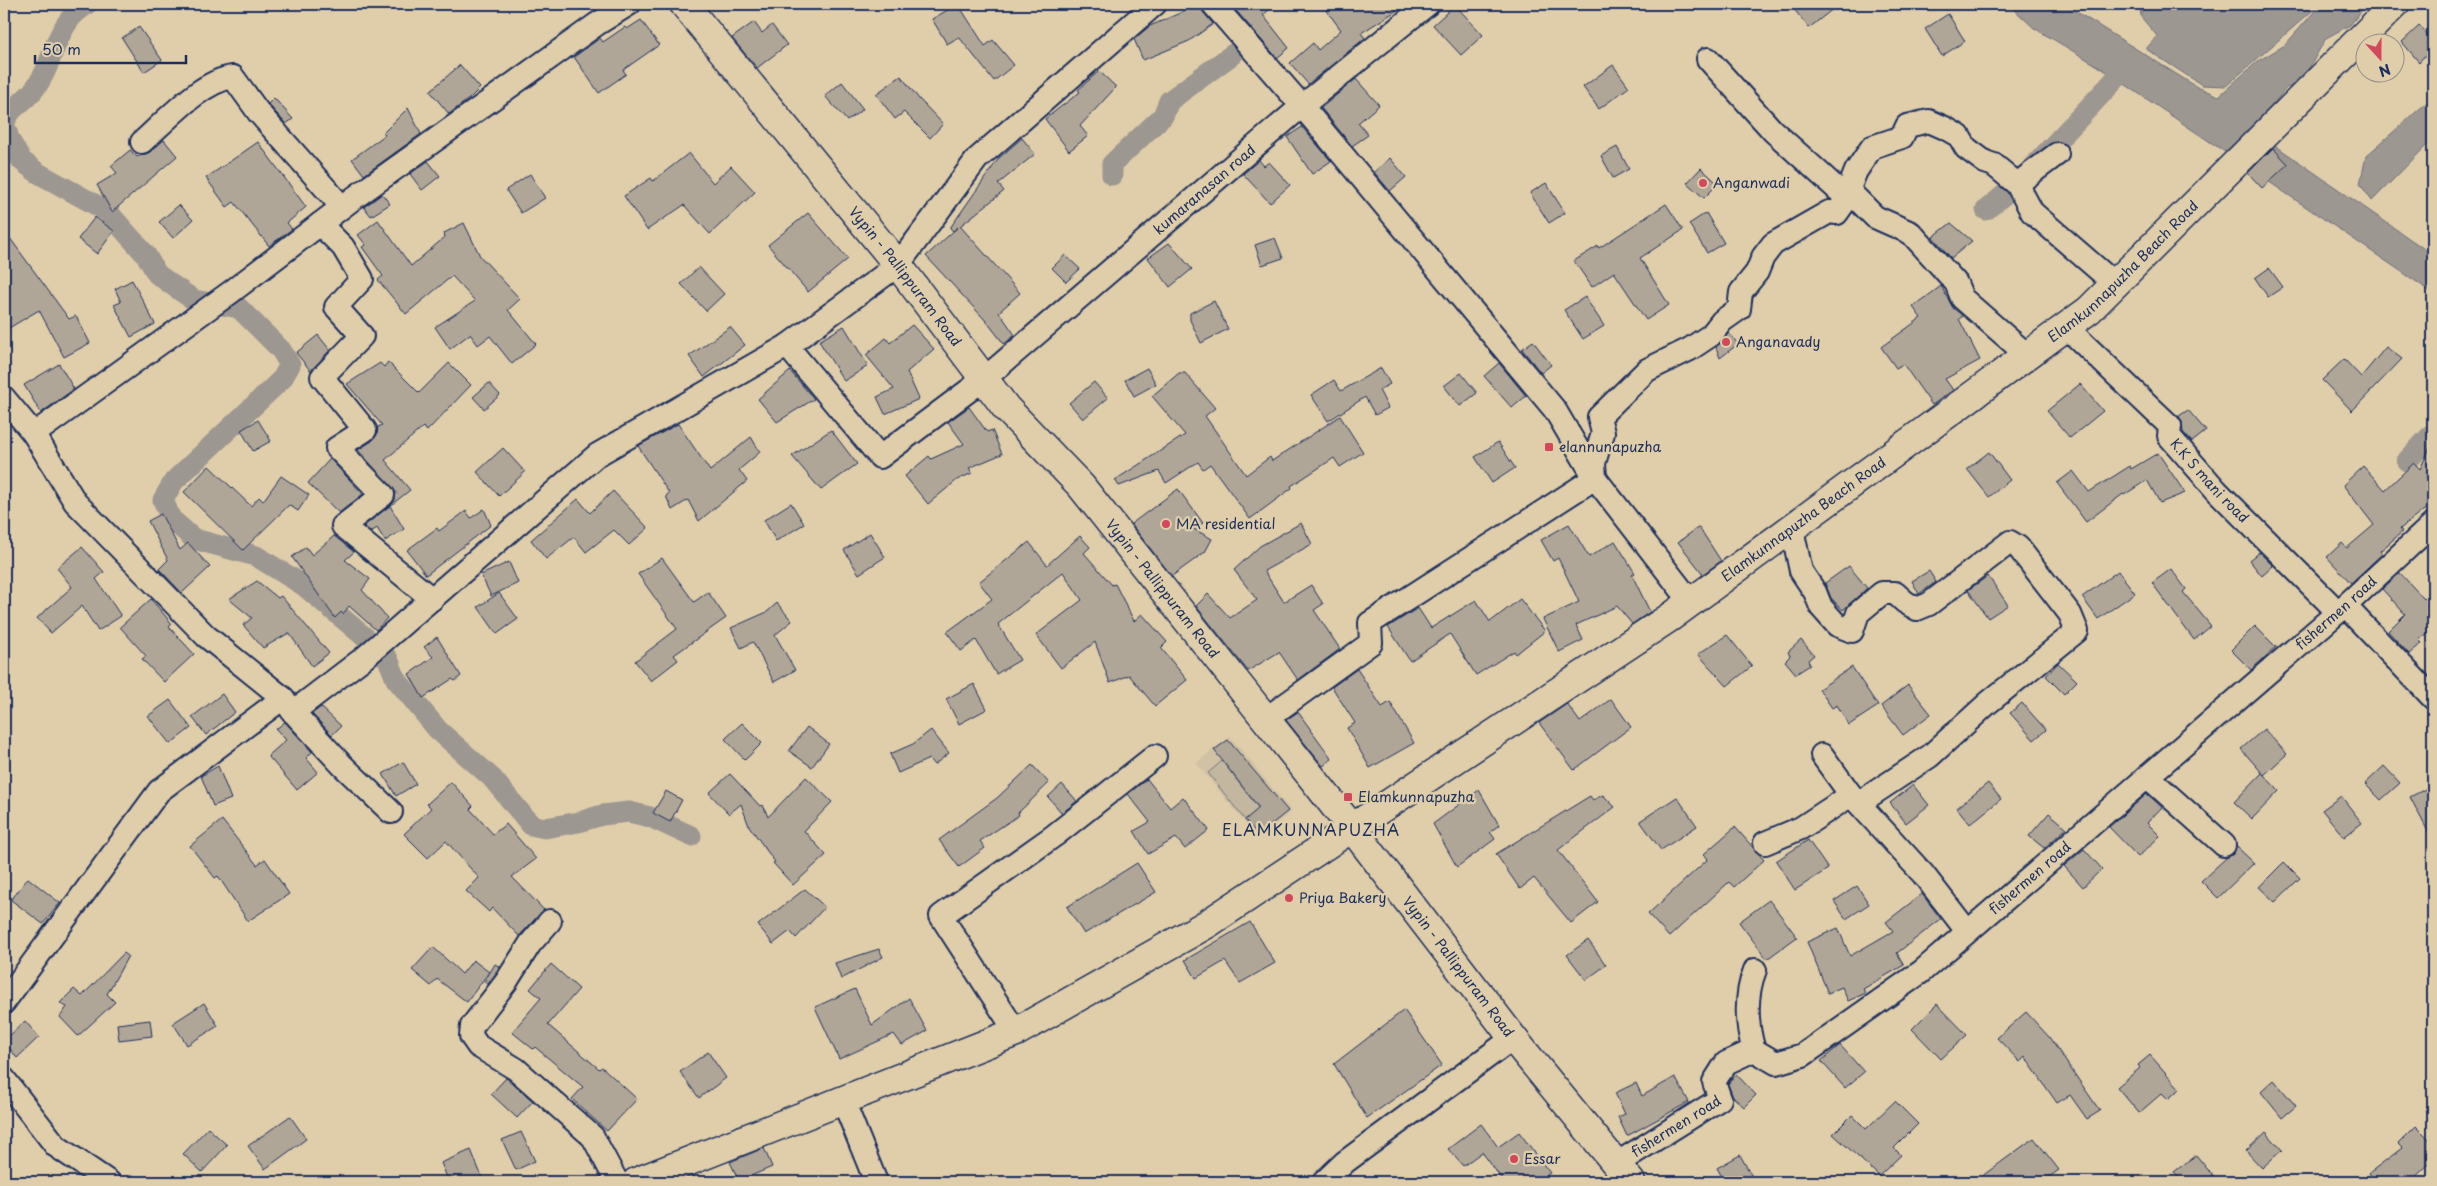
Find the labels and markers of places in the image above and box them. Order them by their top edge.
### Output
place label: Anganwadi [1713,172,1790,193]
marker: Anganwadi [1697,177,1709,189]
place label: Anganavady [1736,331,1821,352]
marker: Anganavady [1720,336,1732,348]
place label: elannunapuzha [1559,436,1662,457]
marker: elannunapuzha [1543,441,1555,453]
place label: MA residential [1176,513,1276,534]
marker: MA residential [1160,518,1172,530]
place label: Elamkunnapuzha [1358,786,1475,807]
marker: Elamkunnapuzha [1342,791,1354,803]
place label: Priya Bakery [1299,887,1387,908]
marker: Priya Bakery [1283,892,1295,904]
place label: Essar [1524,1148,1561,1169]
marker: Essar [1508,1153,1520,1165]

